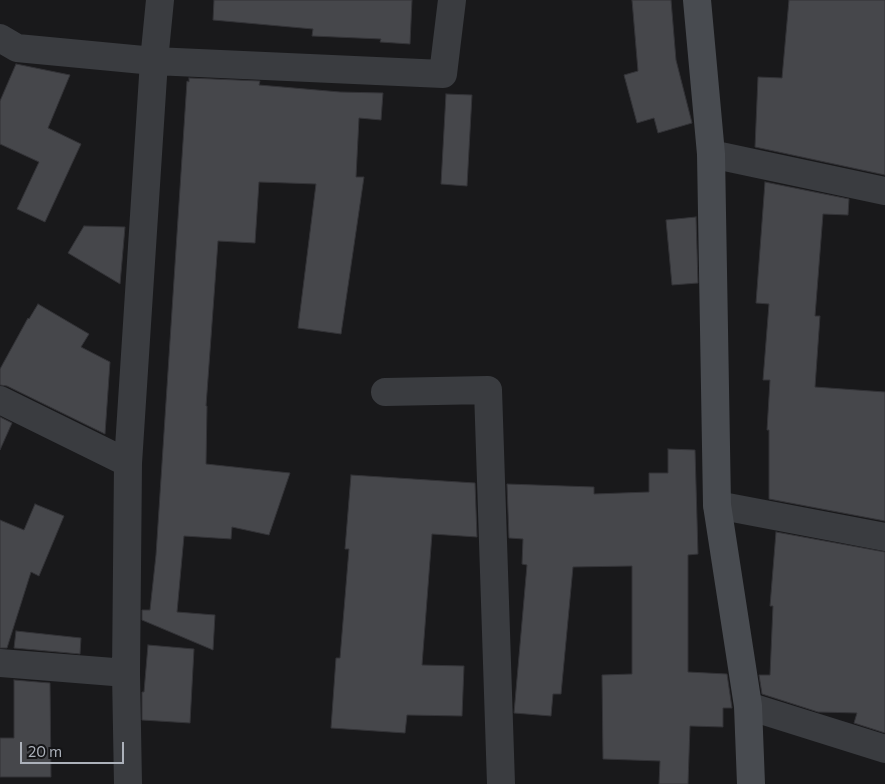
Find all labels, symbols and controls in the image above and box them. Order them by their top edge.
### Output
scale bar [22,732,126,764]
text: 20 m [28,742,62,760]

